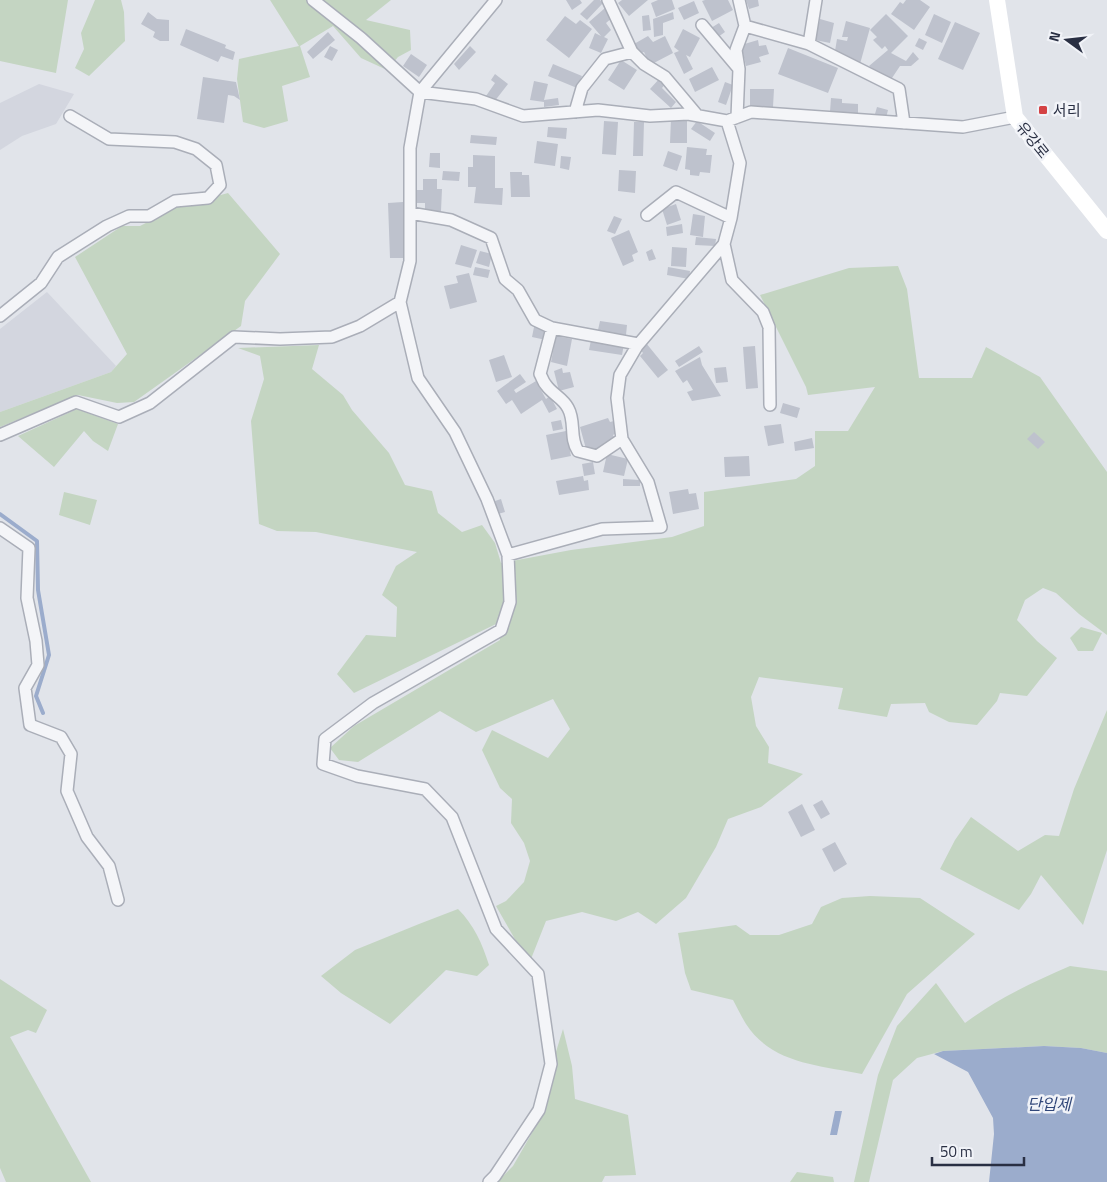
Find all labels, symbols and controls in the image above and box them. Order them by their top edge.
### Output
north arrow [1042,15,1092,65]
text: N [1043,29,1065,44]
place label: 서리 [1053,99,1081,122]
marker: 서리 [1037,104,1049,116]
street label: 유강로 [1011,117,1055,163]
water label: 단입제 [1027,1092,1073,1116]
scale bar [932,1134,1024,1166]
text: 50 m [940,1140,973,1163]

